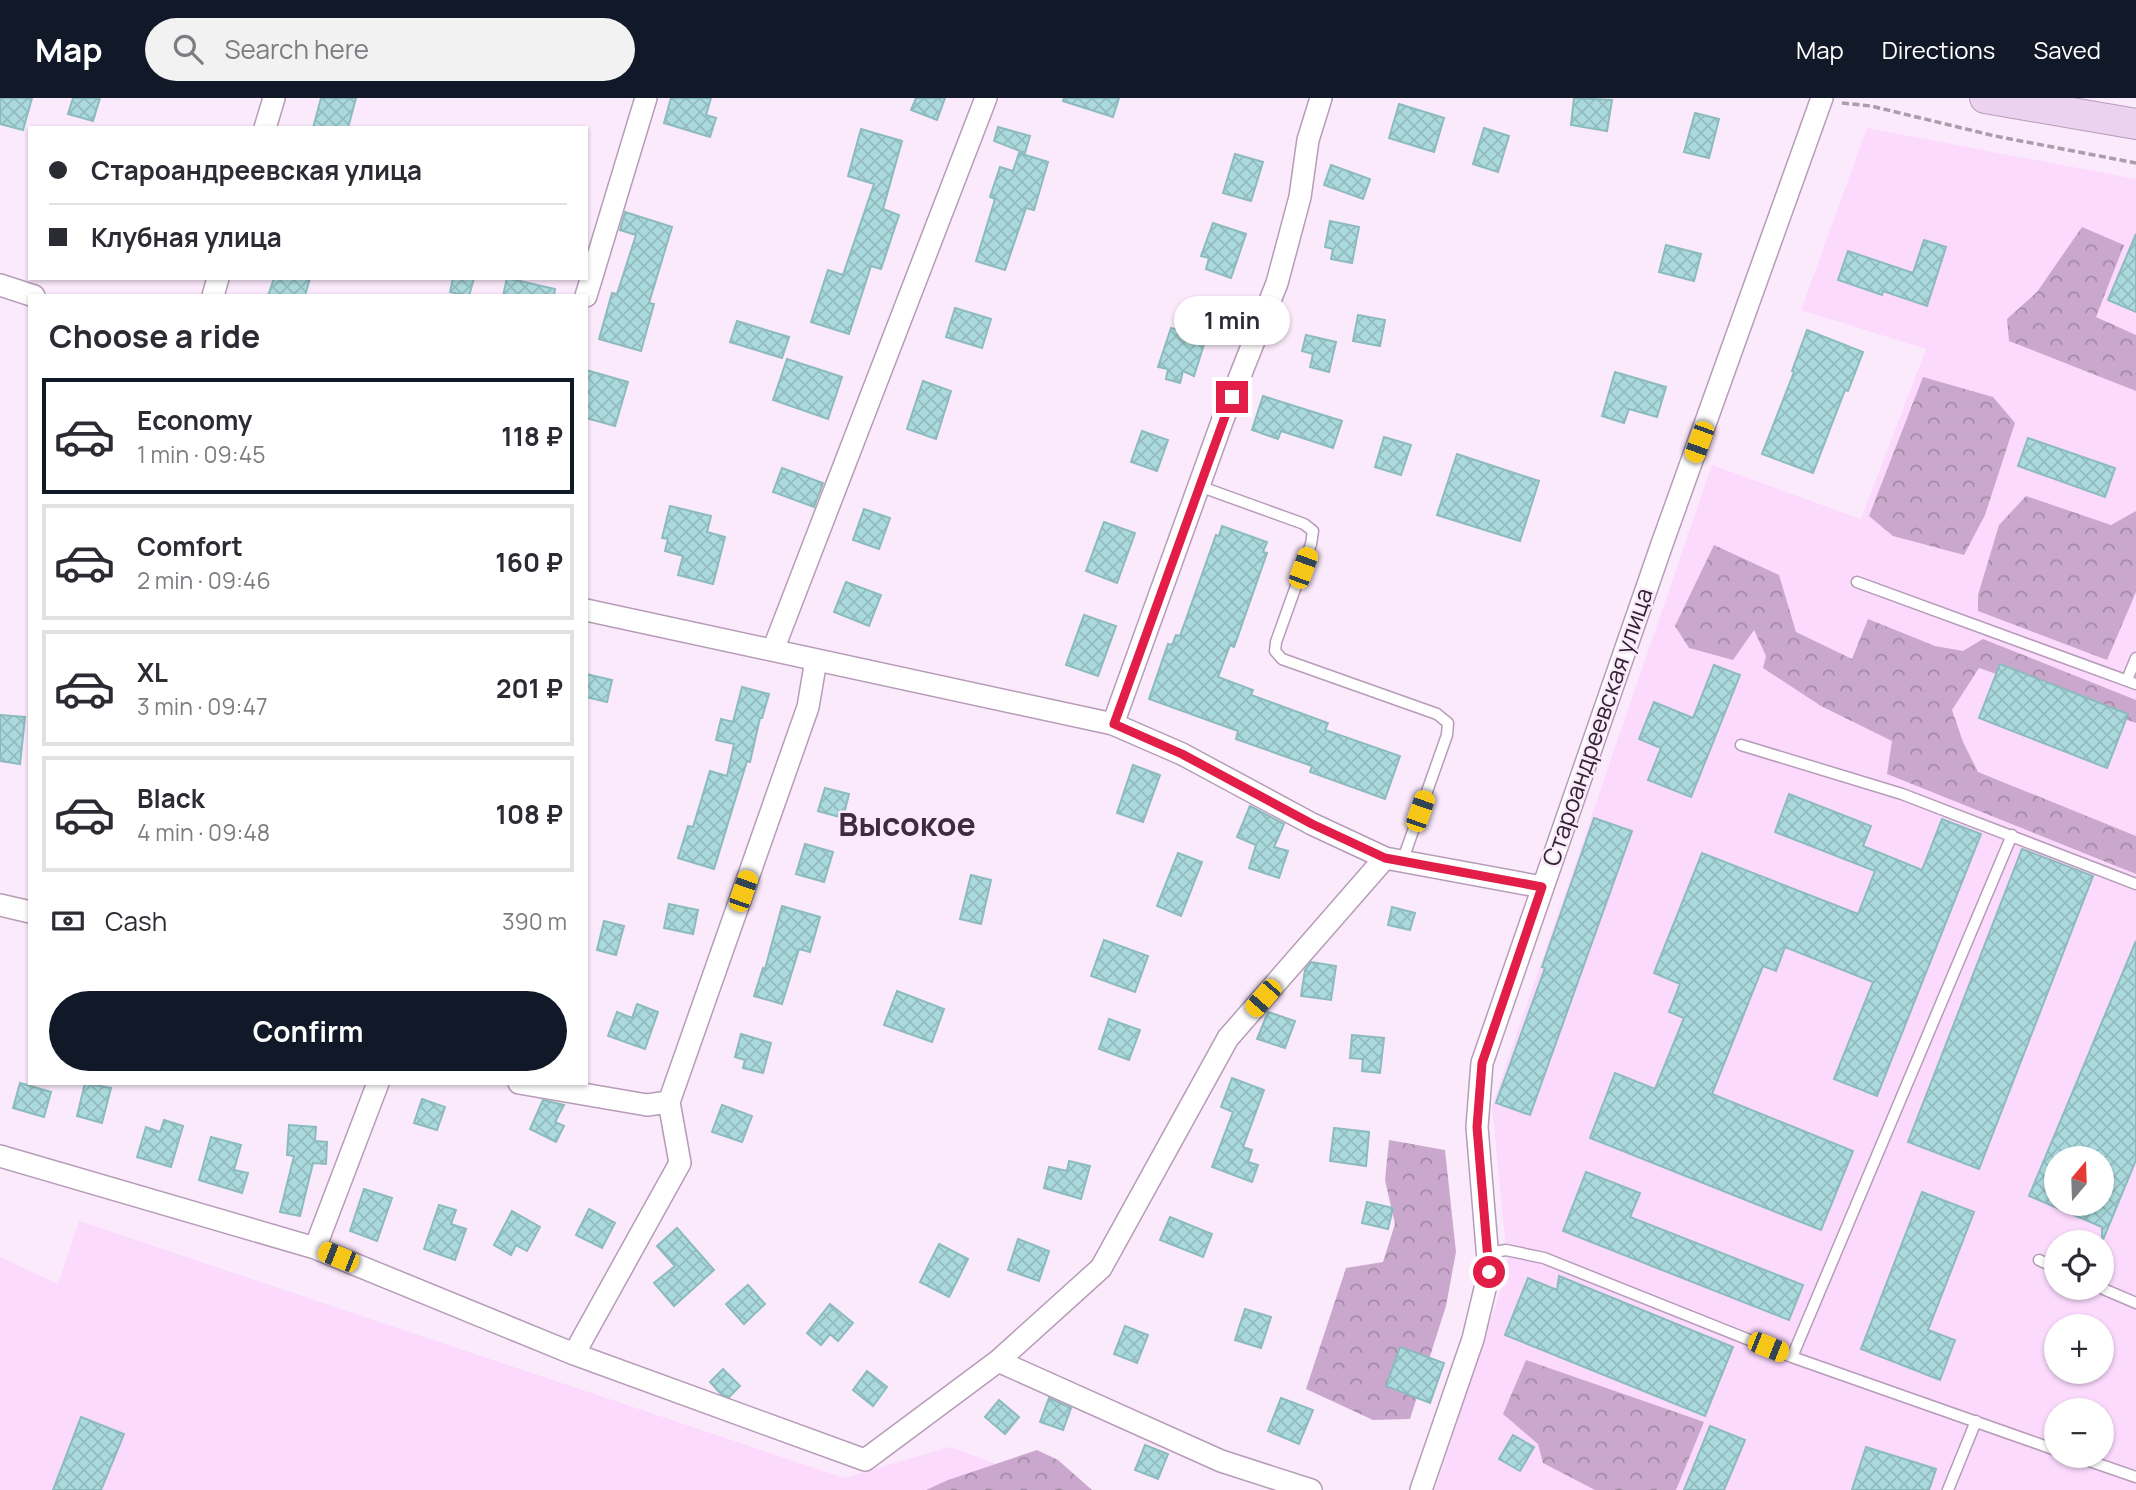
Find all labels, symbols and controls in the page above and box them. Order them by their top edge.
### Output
search box [145,18,635,81]
text: Map [35,27,103,72]
icon: search [169,30,207,68]
text: Search here [225,31,369,67]
text: Map [1796,33,1844,66]
text: Directions [1882,33,1995,66]
text: Saved [2033,33,2101,66]
text: Староандреевская улица [91,152,422,188]
text: Клубная улица [91,219,282,255]
callout: 1 min [1174,296,1290,344]
text: 1 min [1204,304,1260,336]
text: Choose a ride [49,314,260,358]
route end [1216,381,1248,413]
text: Economy [137,402,252,438]
icon: car [53,405,116,468]
text: 118 ₽ [501,418,563,454]
car [1682,419,1717,465]
text: 1 min · 09:45 [137,438,266,470]
text: Comfort [137,528,243,564]
icon: car [53,531,116,594]
text: 160 ₽ [495,544,563,580]
car [1286,545,1321,591]
text: 2 min · 09:46 [137,564,271,596]
street label: Староандреевская улица [1533,583,1660,870]
text: XL [137,654,168,690]
icon: car [53,657,116,720]
text: 201 ₽ [496,670,563,706]
text: 3 min · 09:47 [137,690,268,722]
text: Black [137,780,205,816]
icon: car [53,783,116,846]
car [1404,788,1437,834]
text: 108 ₽ [496,796,563,832]
district label: Высокое [838,802,976,846]
text: 4 min · 09:48 [137,816,270,848]
car [727,868,760,914]
icon: cash [49,902,87,940]
text: Cash [105,903,167,939]
text: 390 m [502,905,567,937]
car [1242,975,1285,1021]
button: Confirm [49,991,567,1071]
north arrow [2044,1146,2114,1216]
map controls [2044,1146,2114,1468]
button: locate [2044,1230,2114,1300]
car [315,1239,362,1275]
route start [1473,1256,1505,1288]
button: + [2044,1314,2114,1384]
car [1745,1329,1792,1365]
button: − [2044,1398,2114,1468]

